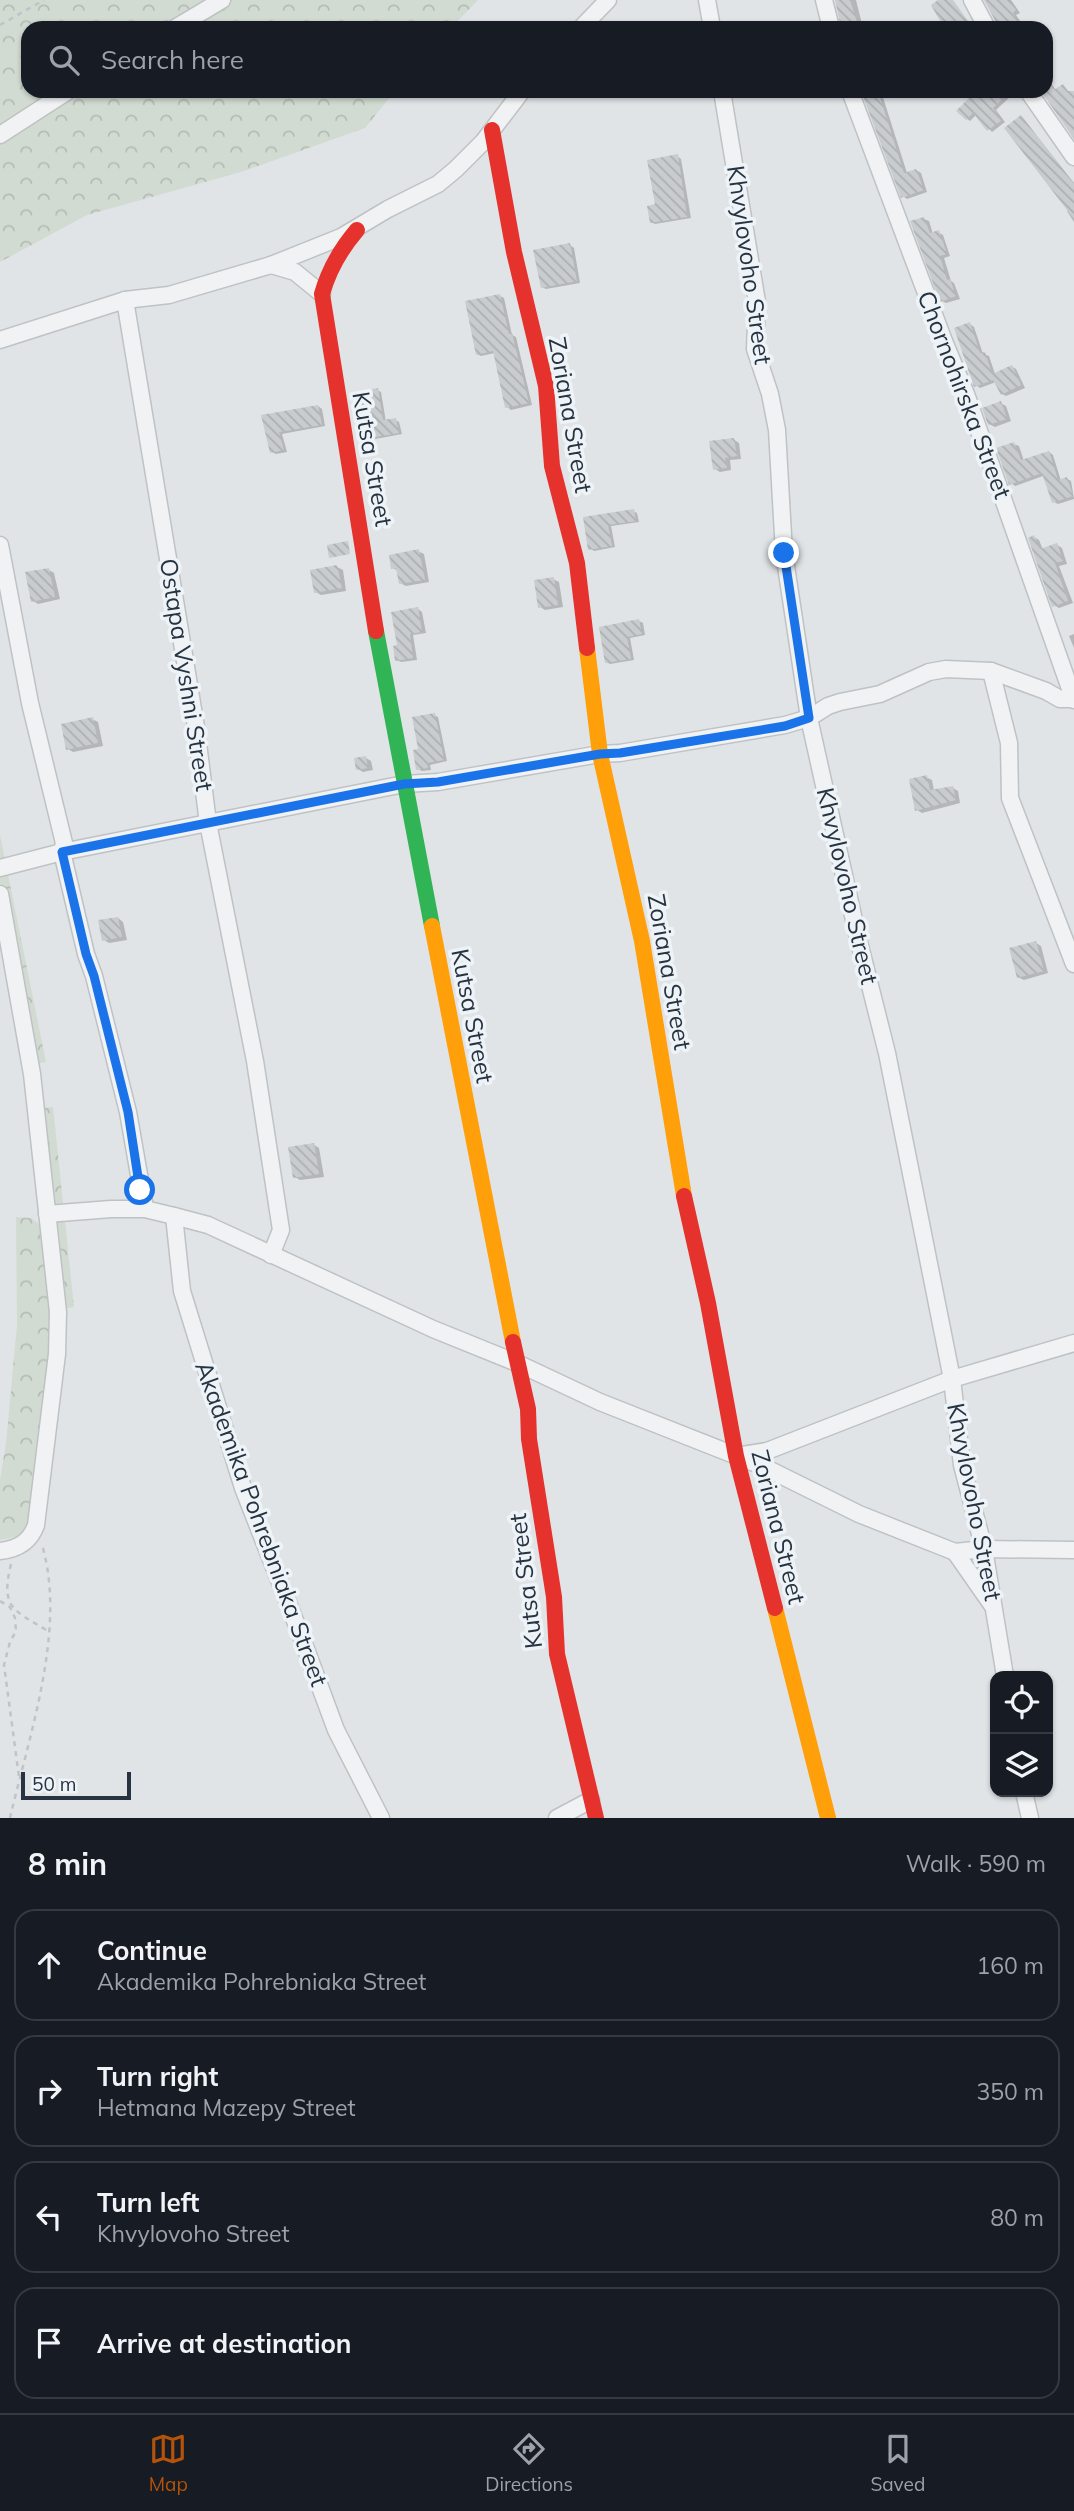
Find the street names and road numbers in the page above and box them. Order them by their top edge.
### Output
street label: Khvylovoho Street [721,163,779,366]
street label: Chornohirska Street [911,286,1018,503]
street label: Zoriana Street [543,335,599,495]
street label: Kutsa Street [346,389,400,528]
street label: Ostapa Vyshni Street [154,556,220,793]
street label: Khvylovoho Street [811,785,885,987]
street label: Zoriana Street [642,892,698,1052]
street label: Kutsa Street [445,946,501,1086]
street label: Akademika Pohrebniaka Street [189,1357,335,1690]
street label: Khvylovoho Street [941,1400,1009,1603]
street label: Zoriana Street [745,1447,813,1607]
street label: Kutsa Street [502,1512,548,1651]

